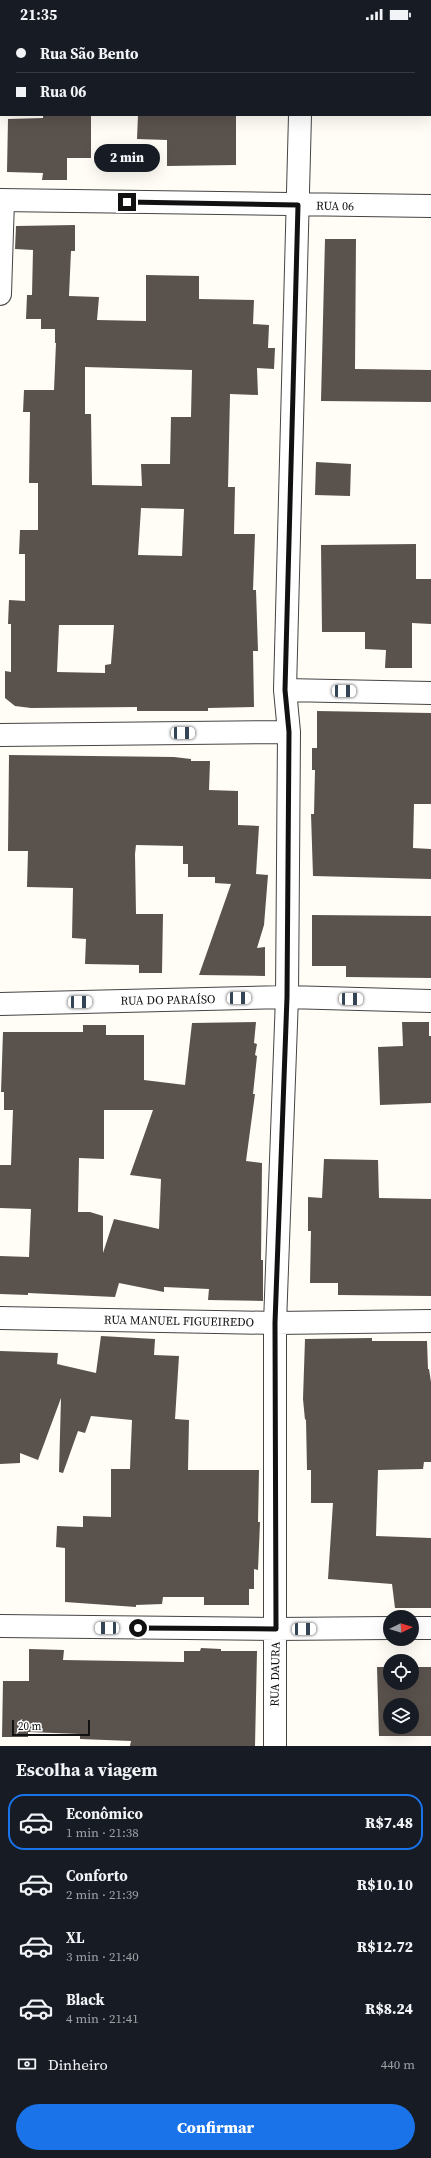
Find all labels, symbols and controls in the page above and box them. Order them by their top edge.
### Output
text: 21:35 [20,4,57,25]
text: Rua São Bento [40,43,139,64]
text: Rua 06 [40,81,86,102]
callout: 2 min [94,144,160,172]
text: 2 min [110,149,144,166]
route end [118,193,136,211]
street label: RUA 06 [316,198,354,214]
car [332,685,356,697]
car [171,727,195,739]
street label: RUA DO PARAÍSO [120,991,216,1009]
car [227,992,251,1004]
car [339,993,363,1005]
car [68,996,92,1008]
street label: RUA MANUEL FIGUEIREDO [104,1312,254,1330]
north arrow [383,1610,419,1646]
map controls [383,1610,419,1734]
route start [129,1619,147,1637]
car [95,1622,119,1634]
car [292,1623,316,1635]
street label: RUA DAURA [266,1641,284,1707]
button: locate [383,1654,419,1690]
button: layers [383,1698,419,1734]
scale bar [12,1718,90,1737]
text: 20 m [18,1719,41,1734]
text: Escolha a viagem [16,1757,158,1782]
text: Econômico [66,1803,143,1824]
icon: car [18,1804,54,1840]
text: R$7.48 [365,1812,413,1833]
text: 1 min · 21:38 [66,1824,139,1841]
text: Conforto [66,1865,128,1886]
icon: car [18,1866,54,1902]
text: R$10.10 [357,1874,413,1895]
text: 2 min · 21:39 [66,1886,139,1903]
text: XL [66,1927,85,1948]
icon: car [18,1928,54,1964]
text: R$12.72 [357,1936,413,1957]
text: 3 min · 21:40 [66,1948,139,1965]
text: Black [66,1989,105,2010]
icon: car [18,1990,54,2026]
text: R$8.24 [365,1998,413,2019]
text: 4 min · 21:41 [66,2010,139,2027]
icon: cash [16,2053,38,2075]
text: Dinheiro [48,2054,108,2075]
text: 440 m [381,2056,415,2073]
button: Confirmar [16,2104,415,2150]

